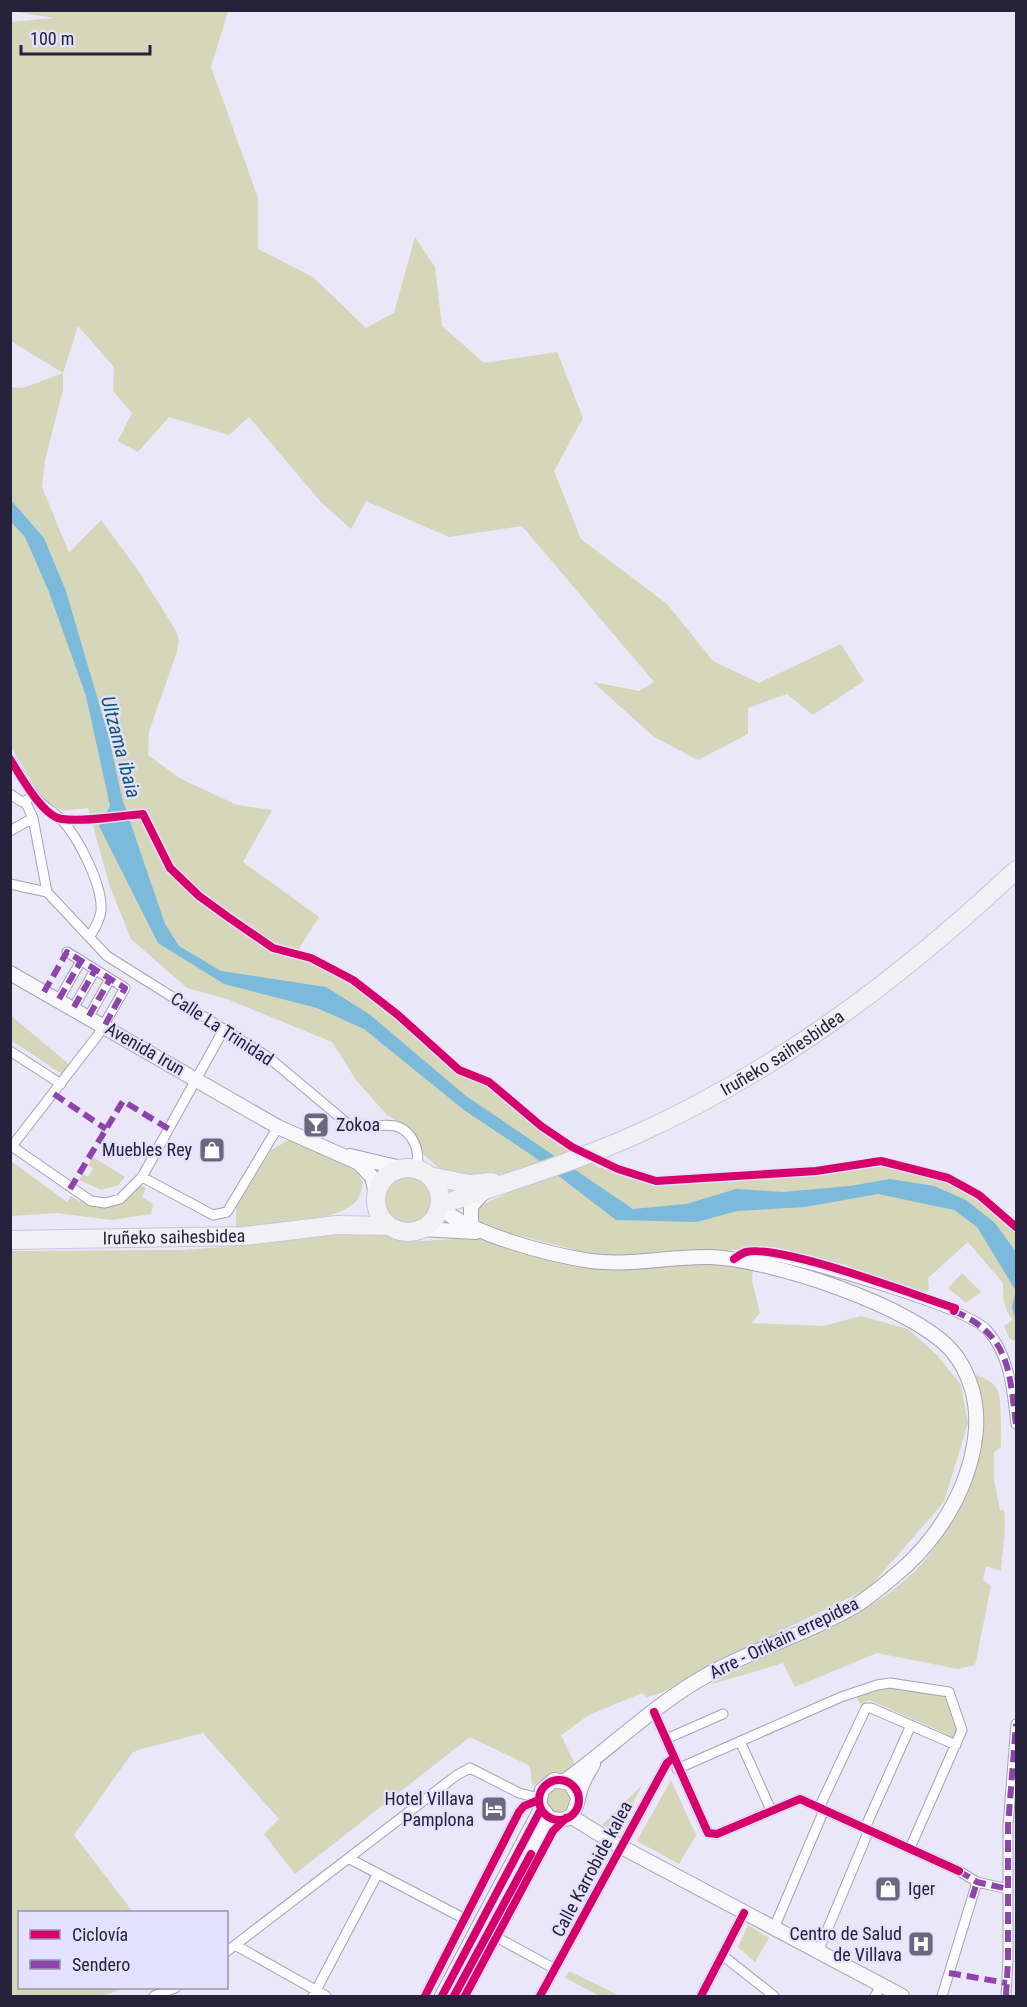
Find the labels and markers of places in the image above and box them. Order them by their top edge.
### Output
bar icon: Zokoa [301,1110,331,1140]
place label: Zokoa [336,1114,380,1135]
shop icon: Muebles Rey [197,1135,227,1165]
place label: Muebles Rey [102,1139,192,1160]
place label: Hotel Villava Pamplona [385,1788,474,1830]
hotel icon: Hotel Villava Pamplona [479,1794,509,1824]
shop icon: Iger [873,1874,903,1904]
place label: Iger [908,1878,936,1899]
place label: Centro de Salud de Villava [790,1923,902,1965]
hospital icon: Centro de Salud de Villava [906,1929,936,1959]

